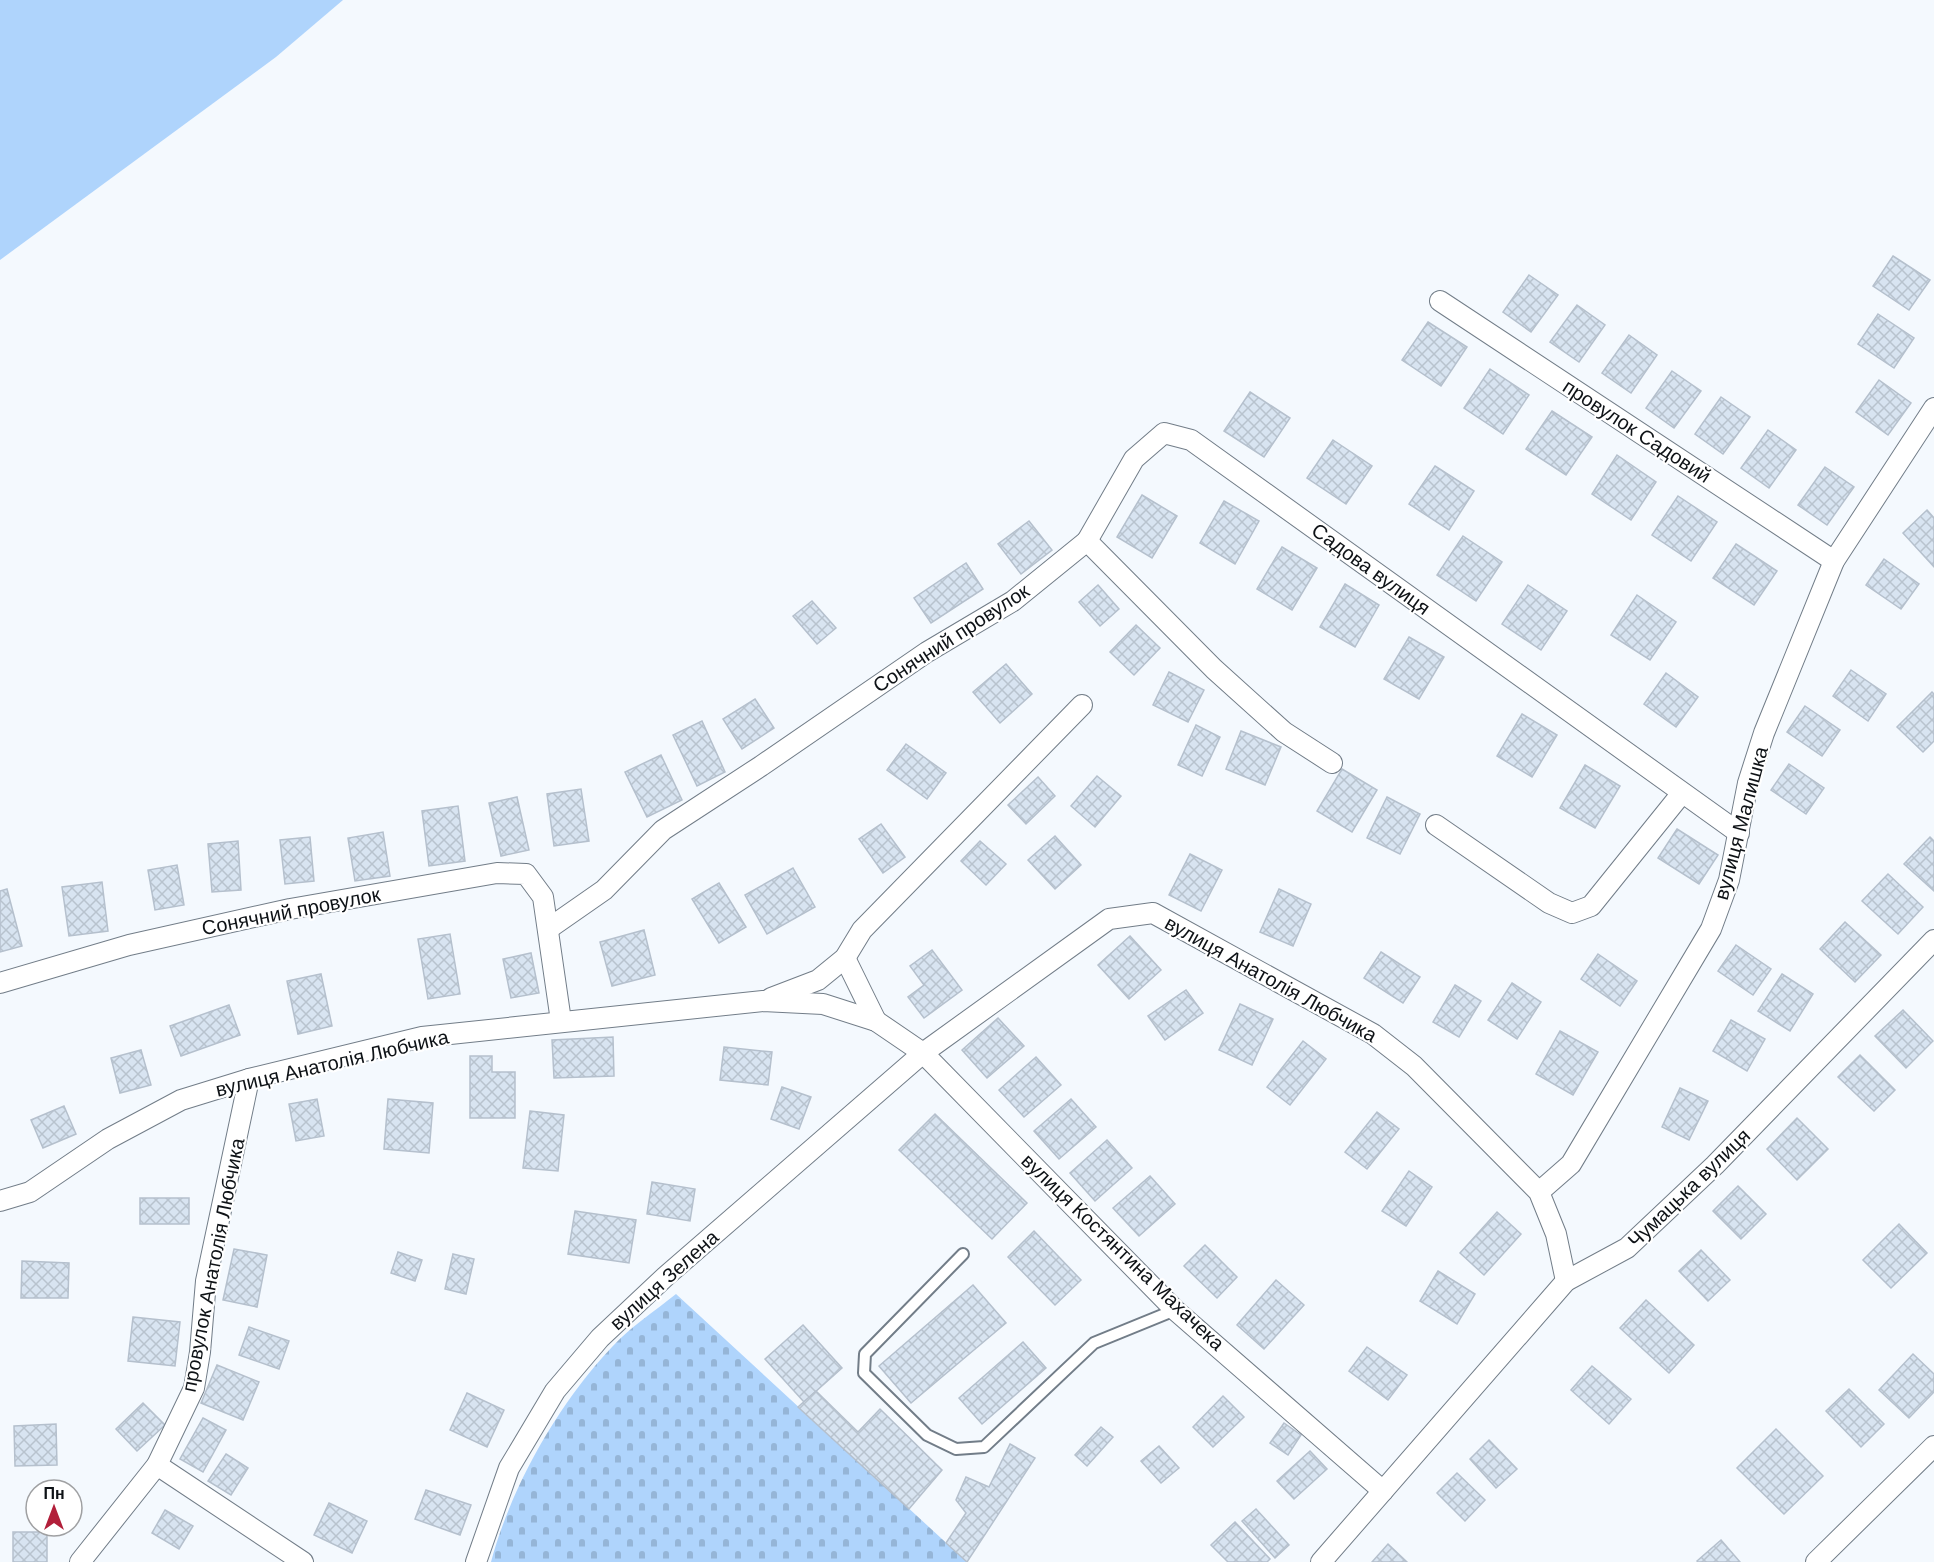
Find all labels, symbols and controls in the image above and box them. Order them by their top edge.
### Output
street label: провулок Садовий [1559,375,1715,487]
street label: Садова вулиця [1308,519,1434,619]
street label: Сонячний провулок [869,579,1033,697]
street label: вулиця Малишка [1710,743,1772,902]
street label: Сонячний провулок [200,883,382,939]
street label: вулиця Анатолія Любчика [1161,912,1381,1047]
street label: вулиця Анатолія Любчика [213,1025,451,1101]
street label: Чумацька вулиця [1624,1124,1754,1252]
street label: провулок Анатолія Любчика [178,1135,249,1394]
street label: вулиця Костянтина Махачека [1017,1149,1229,1355]
street label: вулиця Зелена [605,1225,723,1334]
north arrow [24,1478,84,1538]
text: Пн [43,1485,65,1502]

